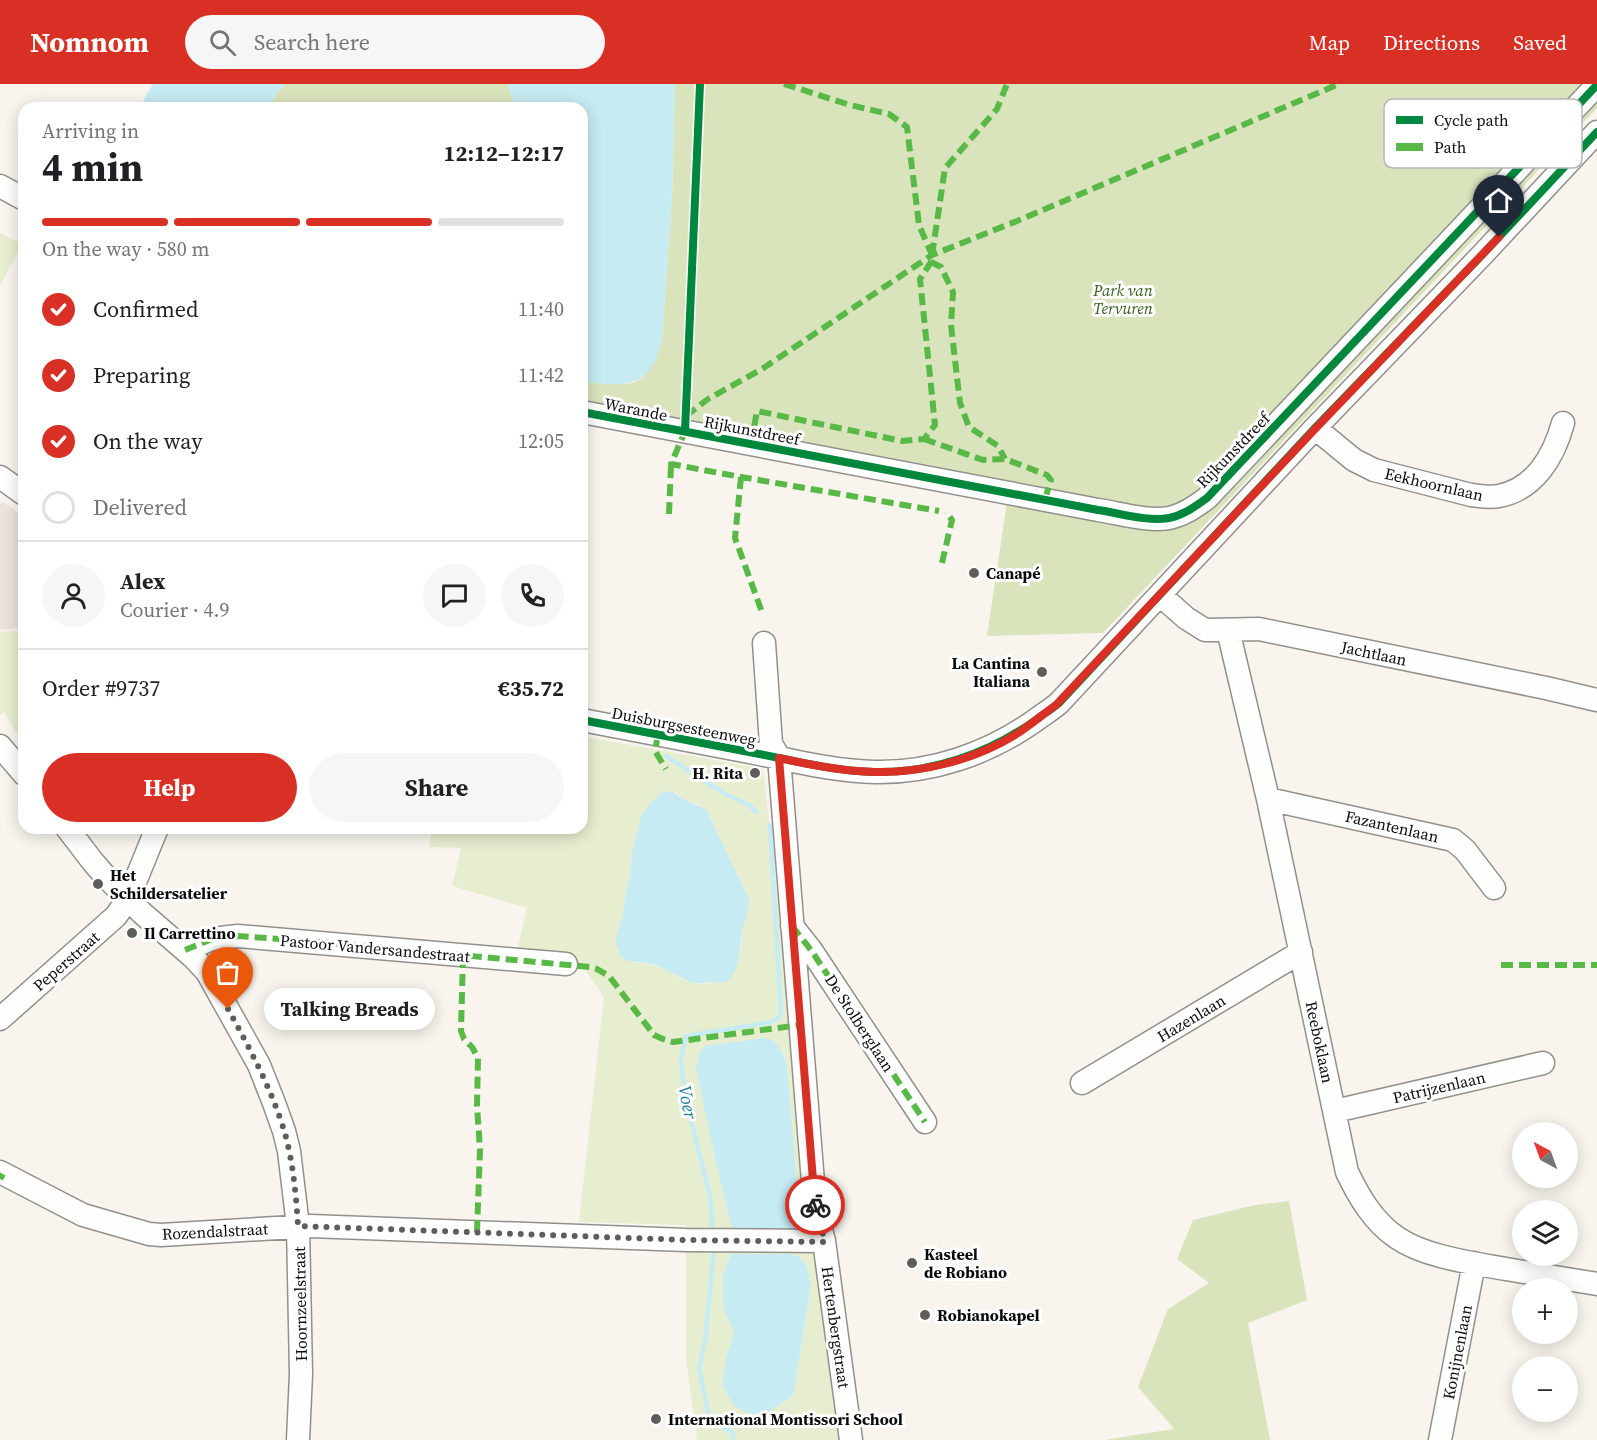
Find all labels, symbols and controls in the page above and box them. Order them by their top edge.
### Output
search box [185,15,605,69]
text: Nomnom [30,23,149,61]
icon: search [206,26,239,59]
text: Search here [254,27,370,57]
text: Map [1309,28,1350,57]
text: Directions [1383,28,1480,57]
text: Saved [1513,28,1567,57]
legend [1384,99,1582,168]
text: Cycle path [1434,109,1509,131]
text: Arriving in [42,117,139,145]
text: Path [1434,136,1467,158]
text: 12:12–12:17 [444,138,564,168]
text: 4 min [42,141,143,194]
pin [1473,175,1524,237]
icon: home [1482,184,1515,217]
text: On the way · 580 m [42,235,209,263]
park label: Park van Tervuren [1092,279,1153,319]
icon: check [42,293,75,326]
text: Confirmed [93,294,198,324]
text: 11:40 [518,295,564,323]
icon: check [42,359,75,392]
text: Preparing [93,360,190,390]
text: 11:42 [518,361,564,389]
street label: Warande [603,392,669,426]
street label: Rijkunstdreef [1191,406,1276,493]
street label: Rijkunstdreef [702,410,803,450]
icon: check [42,425,75,458]
text: On the way [93,426,202,456]
text: 12:05 [518,427,564,455]
street label: Eekhoornlaan [1383,462,1486,506]
text: Delivered [93,492,187,522]
place label: Canapé [986,562,1041,584]
button: person [42,564,105,627]
button: chat [423,564,486,627]
button: phone [501,564,564,627]
text: Alex [120,566,165,596]
marker: Canapé [967,566,981,580]
text: Courier · 4.9 [120,596,229,624]
street label: Jachtlaan [1338,635,1409,671]
place label: La Cantina Italiana [952,652,1030,692]
marker: La Cantina Italiana [1035,665,1049,679]
text: Order #9737 [42,673,160,703]
text: €35.72 [498,673,564,703]
street label: Duisburgsesteenweg [610,701,758,751]
button: Help [42,753,297,822]
button: Share [309,753,564,822]
place label: H. Rita [692,762,743,784]
marker: H. Rita [748,766,762,780]
street label: Fazantenlaan [1343,805,1441,848]
place label: Het Schildersatelier [110,864,228,904]
marker: Het Schildersatelier [91,877,105,891]
place label: Il Carrettino [144,922,236,944]
street label: Peperstraat [28,925,105,996]
marker: Il Carrettino [125,926,139,940]
street label: Pastoor Vandersandestraat [279,929,472,967]
pin [202,947,253,1009]
icon: bag [211,956,244,989]
street label: De Stolberglaan [820,970,900,1076]
callout: Talking Breads [264,988,435,1030]
street label: Hazenlaan [1153,989,1230,1047]
text: Talking Breads [280,995,419,1023]
street label: Reeboklaan [1301,999,1340,1085]
street label: Patrijzenlaan [1391,1066,1488,1108]
water label: Voer [673,1083,704,1122]
north arrow [1512,1122,1578,1188]
map controls [1512,1122,1578,1422]
courier [785,1175,845,1235]
icon: bike [799,1189,832,1222]
button: layers [1512,1200,1578,1266]
street label: Rozendalstraat [161,1217,269,1245]
place label: Kasteel de Robiano [924,1243,1007,1283]
street label: Hoornzeelstraat [288,1246,312,1362]
marker: Kasteel de Robiano [905,1256,919,1270]
street label: Hertenbergstraat [817,1265,856,1390]
button: + [1512,1278,1578,1344]
street label: Konijnenlaan [1437,1302,1477,1401]
place label: Robianokapel [937,1304,1040,1326]
marker: Robianokapel [918,1308,932,1322]
button: − [1512,1356,1578,1422]
place label: International Montissori School [668,1408,903,1430]
marker: International Montissori School [649,1412,663,1426]

